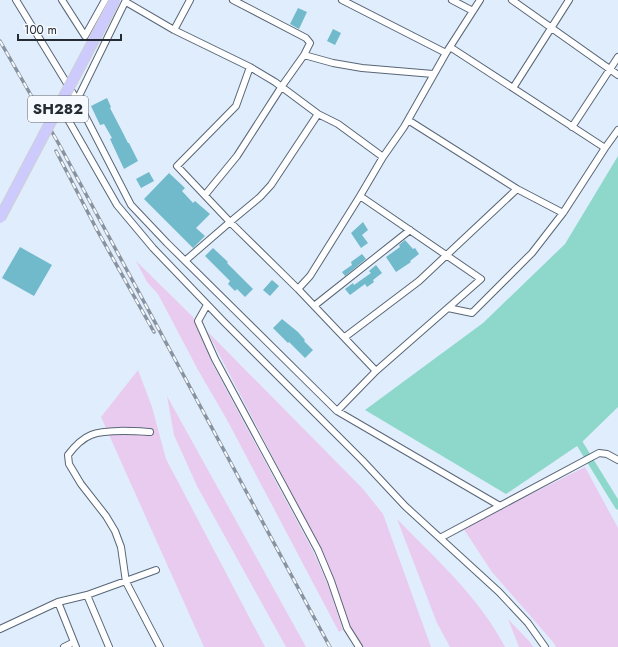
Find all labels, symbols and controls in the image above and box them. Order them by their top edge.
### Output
scale bar [18,16,121,42]
text: 100 m [24,21,57,39]
road number: SH282 [28,96,88,122]

